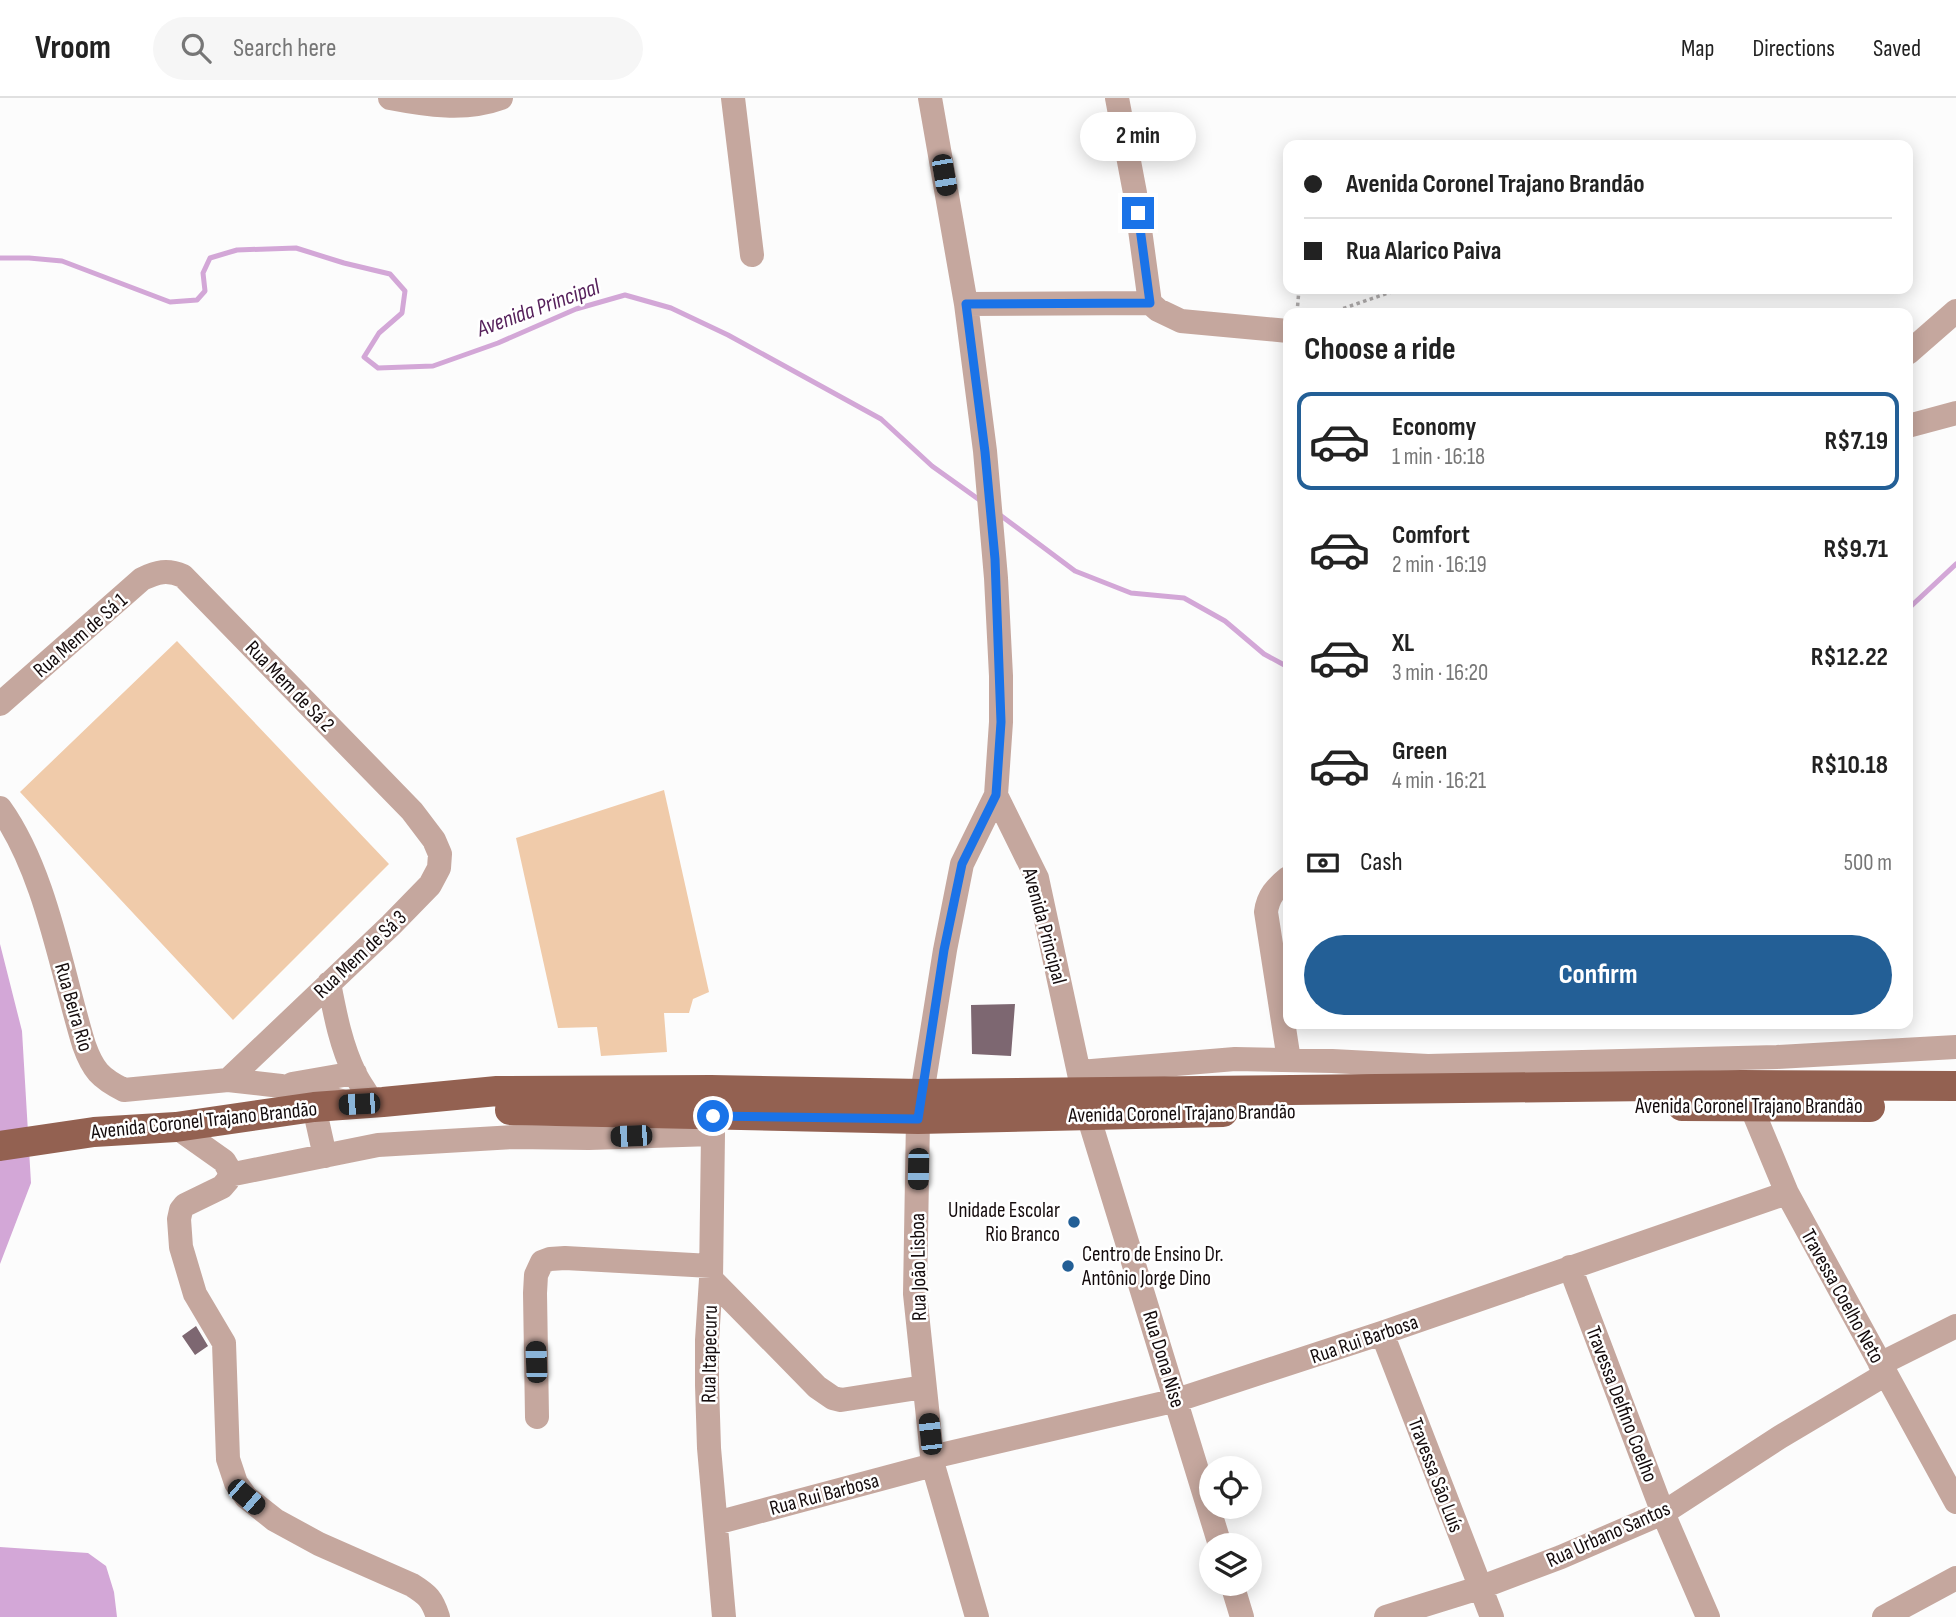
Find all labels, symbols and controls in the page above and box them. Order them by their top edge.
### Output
search box [153,17,643,80]
text: Vroom [35,28,111,68]
icon: search [177,29,215,67]
text: Search here [233,33,336,64]
text: Map [1681,34,1714,63]
text: Directions [1752,34,1835,63]
text: Saved [1873,34,1921,63]
callout: 2 min [1080,111,1196,160]
text: 2 min [1116,122,1160,150]
car [931,152,958,198]
text: Avenida Coronel Trajano Brandão [1346,169,1645,200]
route end [1122,197,1154,229]
text: Rua Alarico Paiva [1346,236,1501,267]
water label: Avenida Principal [472,273,604,343]
text: Choose a ride [1304,330,1456,369]
icon: car [1308,410,1371,473]
text: Economy [1392,412,1476,443]
text: R$7.19 [1824,426,1888,457]
text: 1 min · 16:18 [1392,443,1485,471]
icon: car [1308,518,1371,581]
text: Comfort [1392,520,1470,551]
text: R$9.71 [1823,534,1888,565]
text: 2 min · 16:19 [1392,551,1487,579]
street label: Rua Mem de Sá 1 [28,587,133,683]
icon: car [1308,626,1371,689]
text: XL [1392,628,1414,659]
street label: Rua Mem de Sá 2 [240,635,339,737]
text: R$12.22 [1811,642,1888,673]
text: 3 min · 16:20 [1392,659,1488,687]
icon: car [1308,734,1371,797]
text: Green [1392,736,1447,767]
text: R$10.18 [1811,750,1888,781]
text: 4 min · 16:21 [1392,767,1486,795]
icon: cash [1304,844,1342,882]
text: Cash [1360,847,1403,878]
text: 500 m [1844,849,1892,877]
street label: Avenida Principal [1017,864,1072,987]
street label: Rua Mem de Sá 3 [309,905,412,1004]
button: Confirm [1304,935,1892,1015]
street label: Rua Beira Rio [49,960,98,1054]
car [338,1092,381,1116]
street label: Avenida Coronel Trajano Brandão [1634,1094,1863,1119]
street label: Avenida Coronel Trajano Brandão [89,1096,318,1145]
street label: Avenida Coronel Trajano Brandão [1067,1099,1296,1128]
route start [697,1100,729,1132]
car [610,1125,653,1147]
car [908,1148,929,1190]
place label: Unidade Escolar Rio Branco [948,1198,1060,1247]
street label: Rua João Lisboa [905,1213,932,1321]
marker: Unidade Escolar Rio Branco [1066,1214,1082,1230]
street label: Travessa Coelho Neto [1795,1225,1890,1368]
place label: Centro de Ensino Dr. Antônio Jorge Dino [1081,1242,1224,1291]
marker: Centro de Ensino Dr. Antônio Jorge Dino [1060,1258,1076,1274]
street label: Rua Itapecuru [696,1305,723,1403]
street label: Rua Dona Nise [1137,1308,1190,1411]
street label: Rua Rui Barbosa [1307,1309,1421,1370]
street label: Travessa Delfino Coelho [1580,1323,1663,1486]
car [525,1341,548,1383]
car [918,1412,943,1456]
street label: Travessa São Luís [1402,1415,1469,1536]
map controls [1199,1456,1262,1596]
button: locate [1199,1456,1262,1519]
street label: Rua Rui Barbosa [767,1468,882,1521]
car [224,1475,269,1519]
street label: Rua Urbano Santos [1542,1496,1674,1573]
button: layers [1199,1533,1262,1596]

